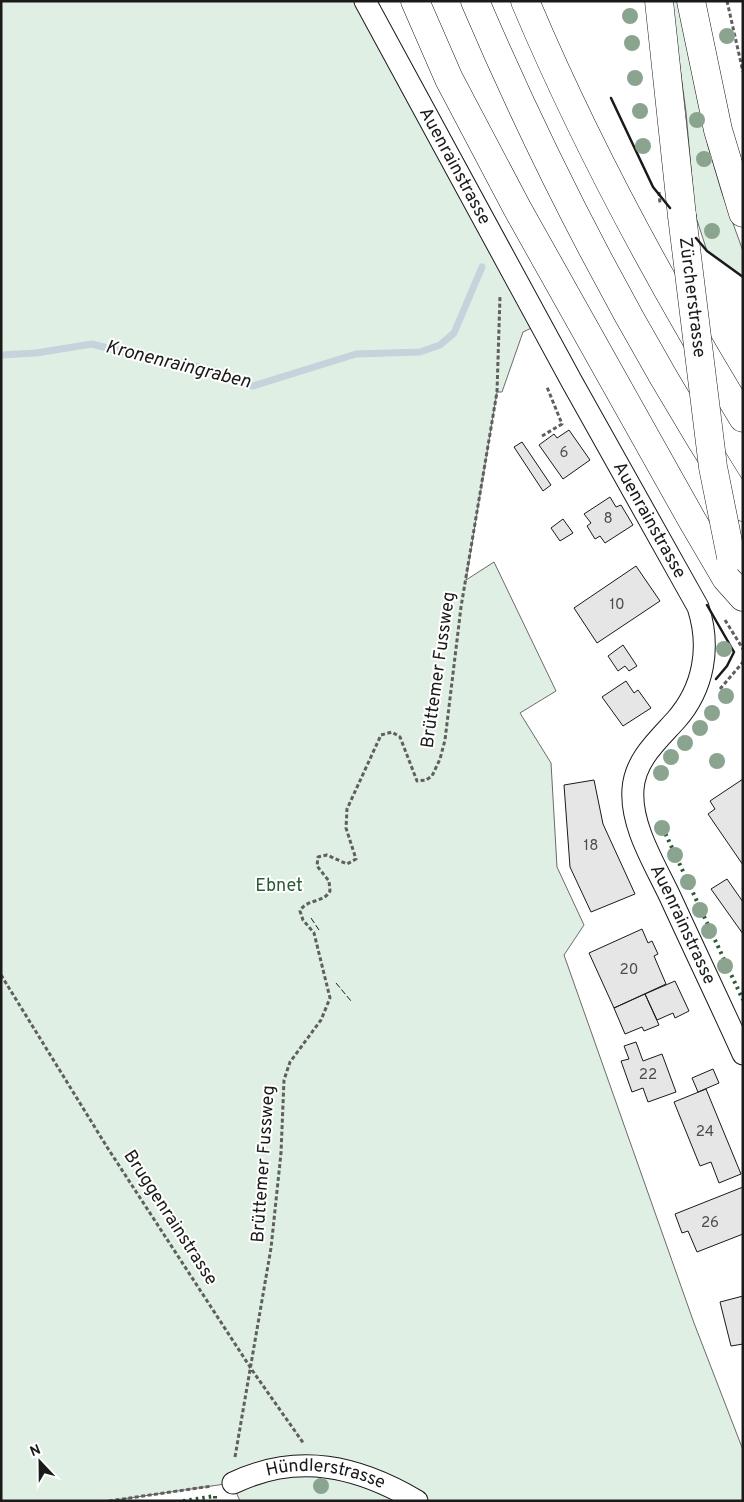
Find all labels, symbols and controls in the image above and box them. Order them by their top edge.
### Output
street label: Auenrainstrasse [414,104,496,229]
street label: Zürcherstrasse [673,236,711,359]
water label: Kronenraingraben [103,335,254,395]
house number: 6 [560,444,569,463]
street label: Auenrainstrasse [608,458,691,583]
house number: 8 [603,510,613,529]
street label: Brüttemer Fussweg [417,590,461,750]
house number: 10 [609,596,625,615]
house number: 18 [584,837,598,856]
street label: Auenrainstrasse [644,861,721,988]
park label: Ebnet [255,875,303,898]
house number: 20 [620,961,638,980]
house number: 22 [639,1066,657,1085]
street label: Brüttemer Fussweg [247,1085,281,1243]
house number: 24 [696,1123,714,1142]
street label: Bruggenrainstrasse [118,1146,222,1290]
house number: 26 [701,1214,719,1233]
north arrow [15,1437,65,1487]
text: N [28,1442,44,1461]
street label: Hündlerstrasse [264,1454,389,1495]

